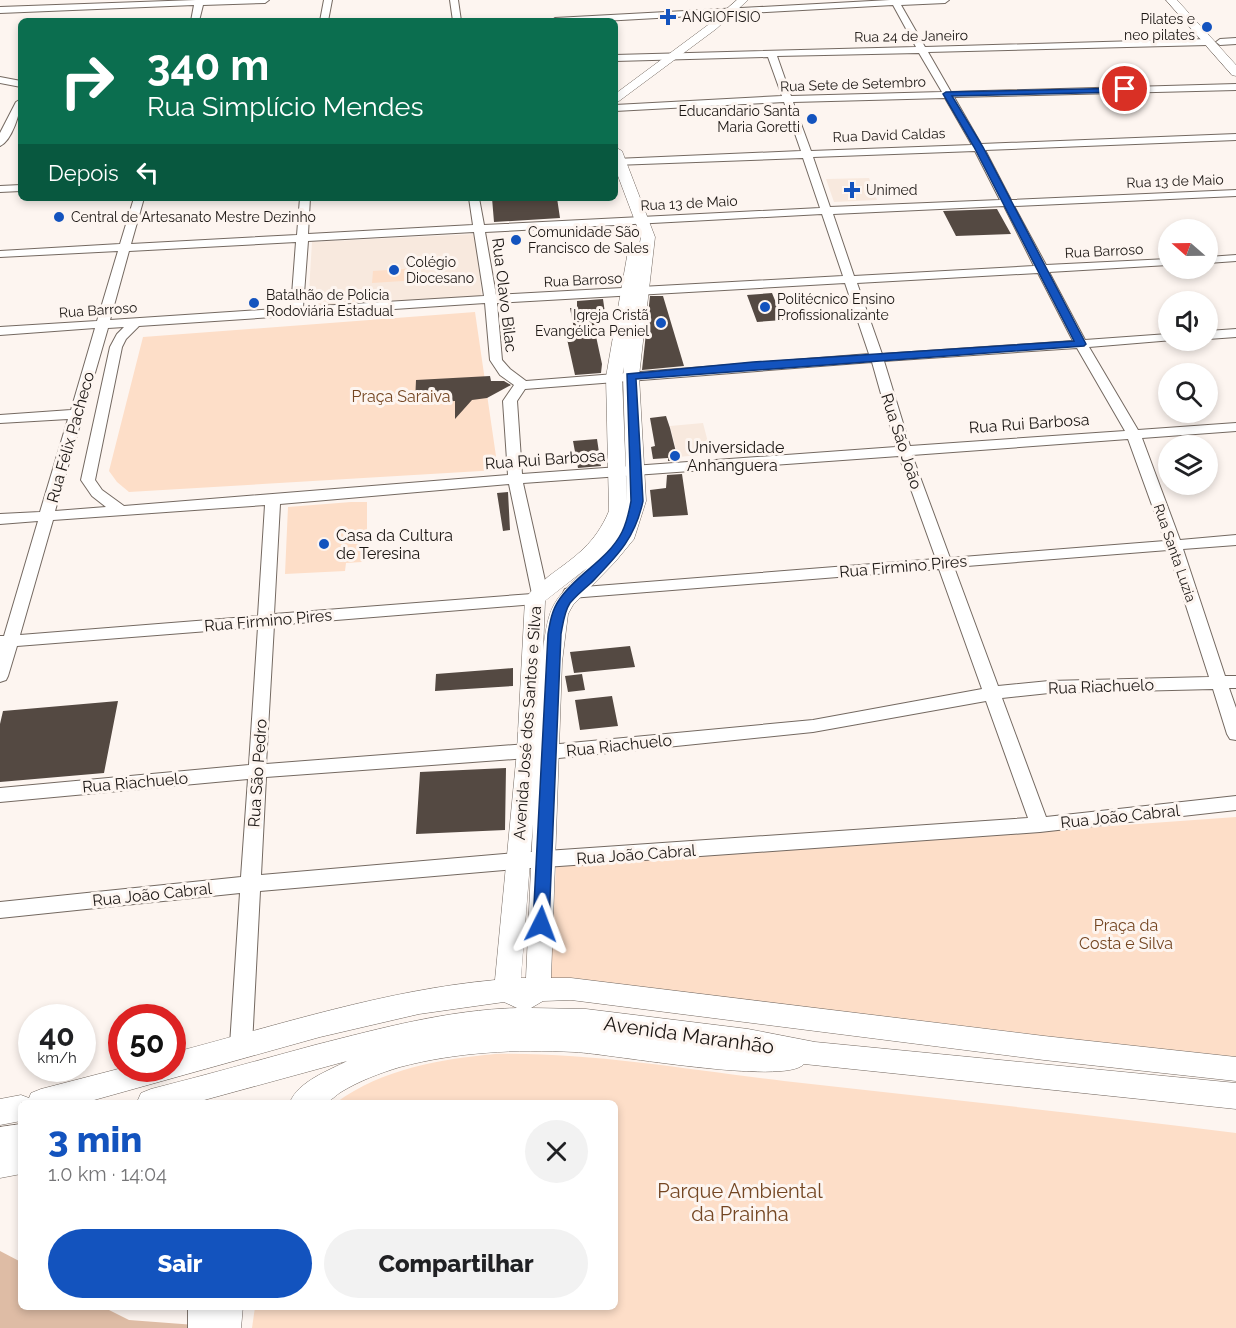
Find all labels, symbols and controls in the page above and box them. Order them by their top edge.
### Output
marker: ANGIOFISIO [659,8,677,26]
place label: ANGIOFISIO [682,9,760,25]
place label: Pilates e neo pilates [1124,11,1195,43]
marker: Pilates e neo pilates [1200,20,1214,34]
street label: Rua 24 de Janeiro [854,27,968,45]
text: 340 m [147,41,269,90]
icon: right [48,42,126,120]
pin [1099,63,1150,114]
icon: arrive [1108,72,1141,105]
street label: Rua Sete de Setembro [780,73,926,95]
text: Rua Simplício Mendes [147,91,423,122]
place label: Educandario Santa Maria Goretti [678,103,800,135]
marker: Educandario Santa Maria Goretti [805,112,819,126]
street label: Rua David Caldas [832,125,946,145]
icon: left [131,156,164,189]
text: Depois [48,160,119,186]
street label: Rua 13 de Maio [1126,171,1224,191]
marker: Unimed [843,181,861,199]
place label: Unimed [866,182,918,198]
street label: Rua 13 de Maio [640,192,738,214]
place label: Central de Artesanato Mestre Dezinho [71,209,316,225]
marker: Central de Artesanato Mestre Dezinho [52,210,66,224]
north arrow [1158,219,1218,279]
map controls [1158,219,1218,495]
place label: Comunidade São Francisco de Sales [528,224,649,256]
marker: Comunidade São Francisco de Sales [509,233,523,247]
street label: Rua Olavo Bilac [488,237,521,354]
street label: Rua Barroso [1064,241,1144,261]
place label: Colégio Diocesano [406,254,474,286]
marker: Colégio Diocesano [387,263,401,277]
street label: Rua Barroso [543,270,623,290]
place label: Batalhão de Policia Rodoviária Estadual [266,287,394,319]
place label: Politécnico Ensino Profissionalizante [777,291,895,323]
button: sound [1158,291,1218,351]
marker: Batalhão de Policia Rodoviária Estadual [247,296,261,310]
street label: Rua Barroso [58,299,138,321]
marker: Politécnico Ensino Profissionalizante [758,300,772,314]
place label: Igreja Cristã Evangélica Peniel [535,307,649,339]
marker: Igreja Cristã Evangélica Peniel [654,316,668,330]
button: search [1158,363,1218,423]
street label: Rua Félix Pacheco [43,370,98,505]
park label: Praça Saraiva [351,387,451,406]
street label: Rua São João [877,391,926,491]
street label: Rua Rui Barbosa [968,410,1090,437]
button: layers [1158,435,1218,495]
place label: Universidade Anhanguera [687,438,784,475]
street label: Rua Rui Barbosa [484,446,606,473]
marker: Universidade Anhanguera [668,449,682,463]
street label: Rua Santa Luzia [1151,502,1199,604]
place label: Casa da Cultura de Teresina [336,526,453,563]
marker: Casa da Cultura de Teresina [317,537,331,551]
street label: Rua Firmino Pires [838,551,968,582]
street label: Rua Firmino Pires [203,605,333,636]
street label: Avenida José dos Santos e Silva [510,605,545,841]
street label: Rua Riachuelo [1048,675,1154,698]
street label: Rua São Pedro [244,718,271,828]
street label: Rua Riachuelo [565,731,673,760]
street label: Rua Riachuelo [81,768,189,797]
street label: Rua João Cabral [1059,801,1181,832]
street label: Rua João Cabral [576,841,697,868]
street label: Rua João Cabral [91,879,213,910]
position arrow [509,892,573,956]
park label: Praça da Costa e Silva [1079,916,1173,953]
speed limit sign: 50 [108,1004,186,1082]
street label: Avenida Maranhão [602,1011,776,1059]
text: 40 [39,1018,75,1053]
text: km/h [37,1049,77,1067]
text: 3 min [48,1118,142,1160]
button: close [525,1120,588,1183]
text: 1.0 km · 14:04 [48,1162,167,1186]
park label: Parque Ambiental da Prainha [657,1179,823,1226]
button: Sair [48,1229,312,1298]
button: Compartilhar [324,1229,588,1298]

